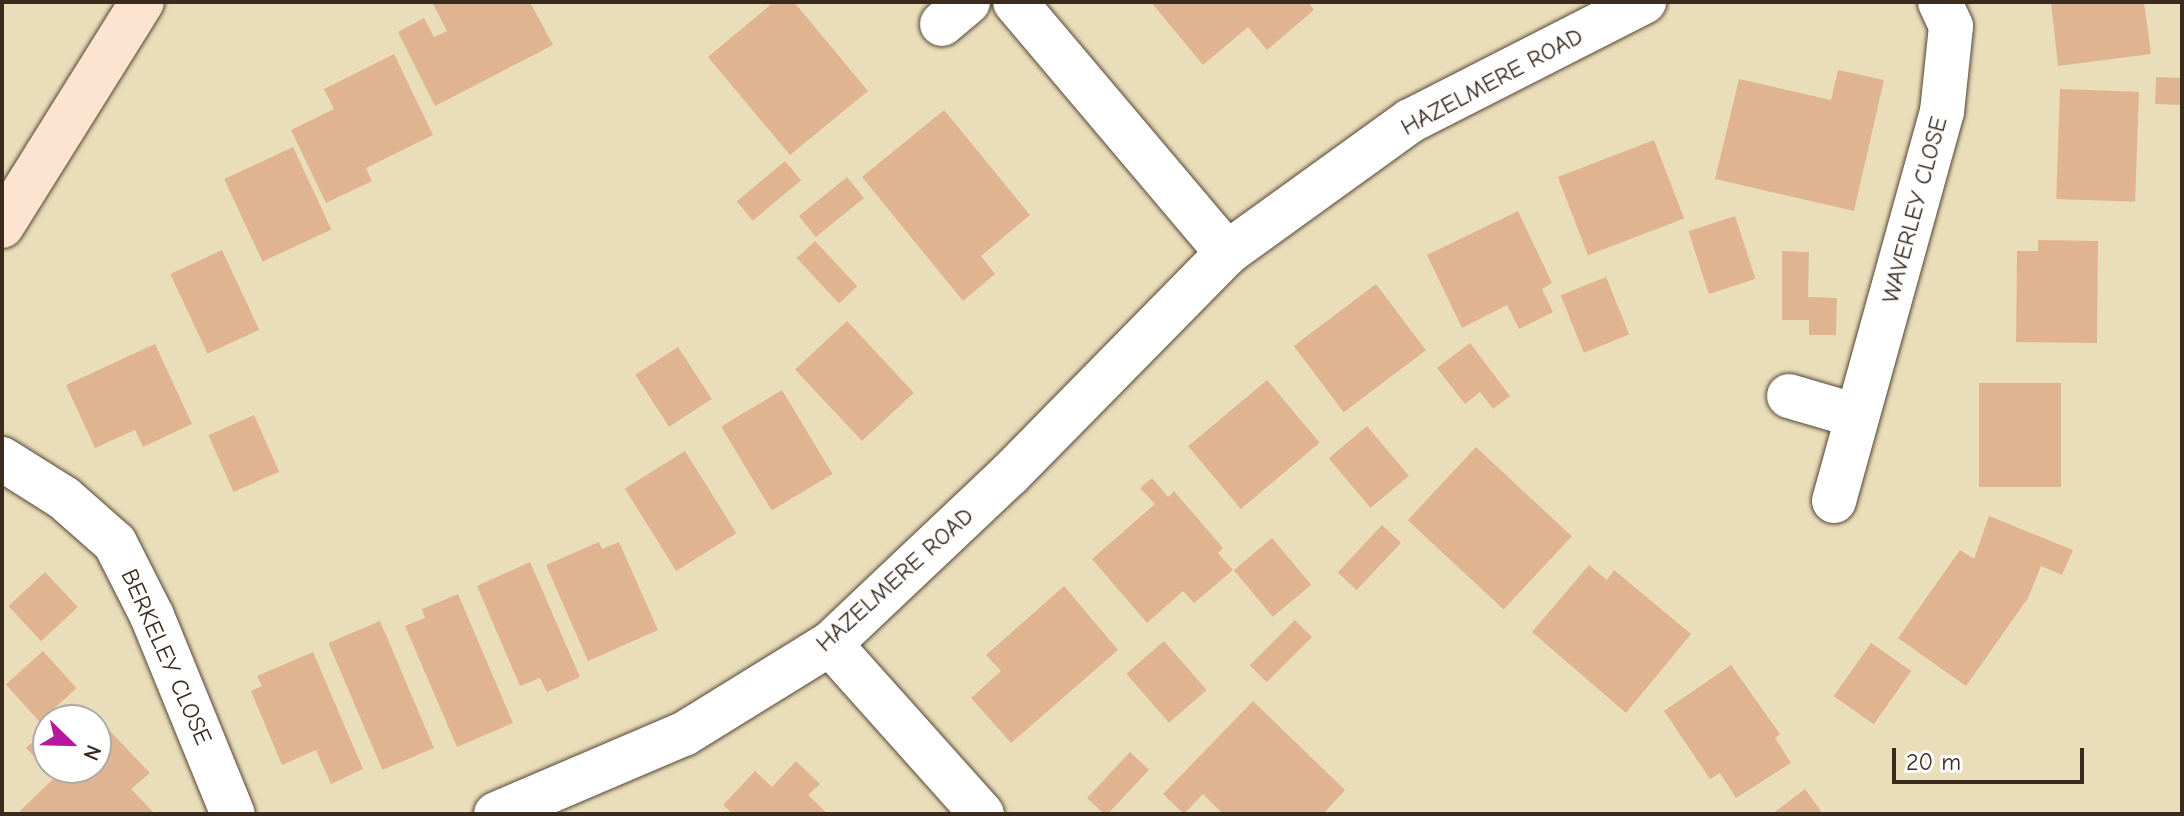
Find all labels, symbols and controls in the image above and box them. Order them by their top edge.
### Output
street label: HAZELMERE ROAD [1396,22,1588,142]
street label: WAVERLEY CLOSE [1876,114,1954,306]
street label: HAZELMERE ROAD [810,502,980,658]
street label: BERKELEY CLOSE [114,565,218,749]
north arrow [32,704,112,784]
scale bar [1896,732,2088,782]
text: N [77,741,107,764]
text: 20 m [1906,748,1961,776]

